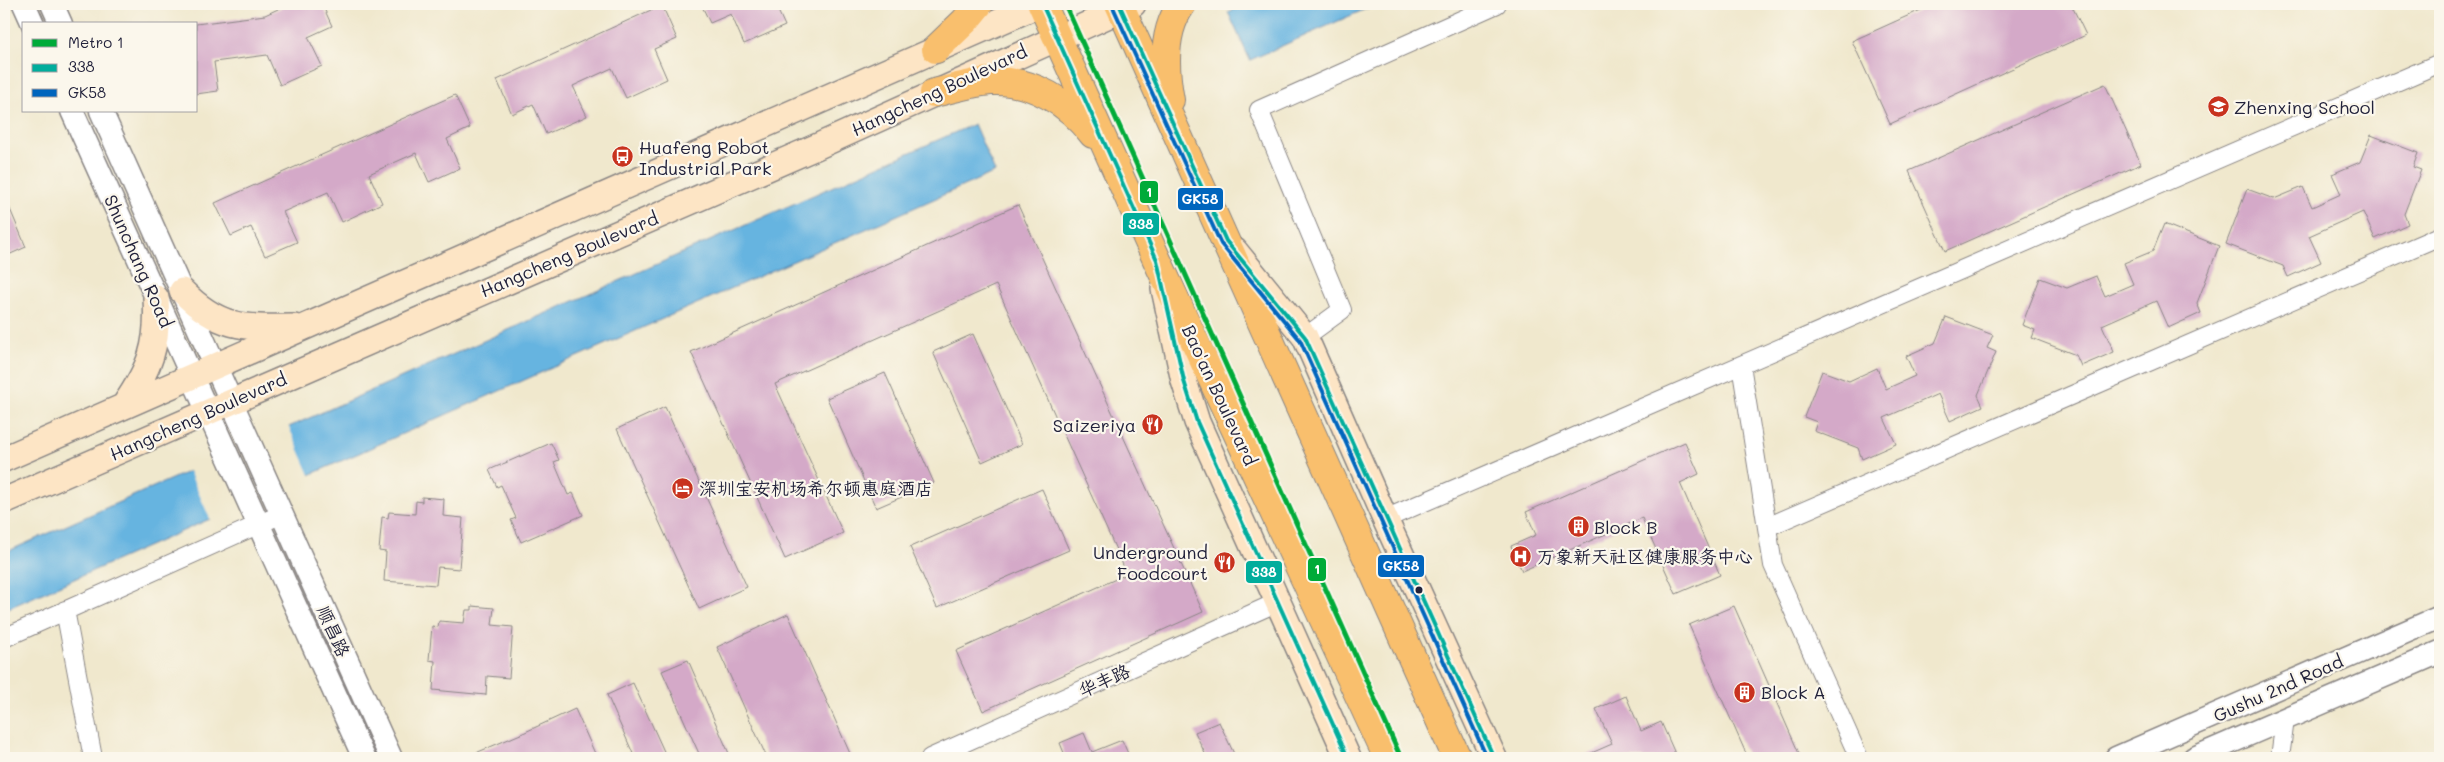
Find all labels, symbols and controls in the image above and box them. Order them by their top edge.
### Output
legend [22,22,198,112]
text: Metro 1 [68,32,124,52]
street label: Hangcheng Boulevard [847,39,1031,141]
text: 338 [68,56,95,76]
text: GK58 [68,82,106,102]
school or university icon: Zhenxing School [2206,95,2230,119]
place label: Zhenxing School [2234,95,2375,119]
place label: Huafeng Robot Industrial Park [639,135,772,180]
bus stop icon: Huafeng Robot Industrial Park [611,145,635,169]
line badge: 1 [1139,180,1159,204]
text: 1 [1146,182,1152,201]
line badge: GK58 [1177,187,1224,211]
text: GK58 [1182,189,1219,208]
street label: Shunchang Road [99,191,179,331]
street label: Hangcheng Boulevard [476,206,662,302]
line badge: 338 [1122,212,1160,236]
text: 338 [1128,214,1154,233]
street label: Bao'an Boulevard [1177,321,1263,469]
street label: Hangcheng Boulevard [106,366,290,466]
place label: Saizeriya [1053,413,1136,437]
restaurant icon: Saizeriya [1140,413,1164,437]
hotel icon: 深圳宝安机场希尔顿惠庭酒店 [671,476,695,500]
place label: 深圳宝安机场希尔顿惠庭酒店 [699,476,933,500]
building icon: Block B [1566,515,1590,539]
place label: Block B [1594,515,1657,539]
place label: Underground Foodcourt [1093,540,1208,585]
hospital icon: 万象新天社区健康服务中心 [1509,544,1533,568]
place label: 万象新天社区健康服务中心 [1537,544,1753,568]
restaurant icon: Underground Foodcourt [1212,550,1236,574]
line badge: GK58 [1377,554,1425,578]
text: GK58 [1383,556,1420,575]
line badge: 1 [1307,557,1327,582]
text: 1 [1314,559,1320,578]
line badge: 338 [1245,560,1283,584]
text: 338 [1251,562,1277,581]
unlabelled marker [1414,585,1424,595]
street label: 顺昌路 [312,601,356,661]
street label: Gushu 2nd Road [2209,649,2347,727]
street label: 华丰路 [1074,658,1134,702]
building icon: Block A [1733,680,1757,704]
place label: Block A [1761,680,1826,704]

